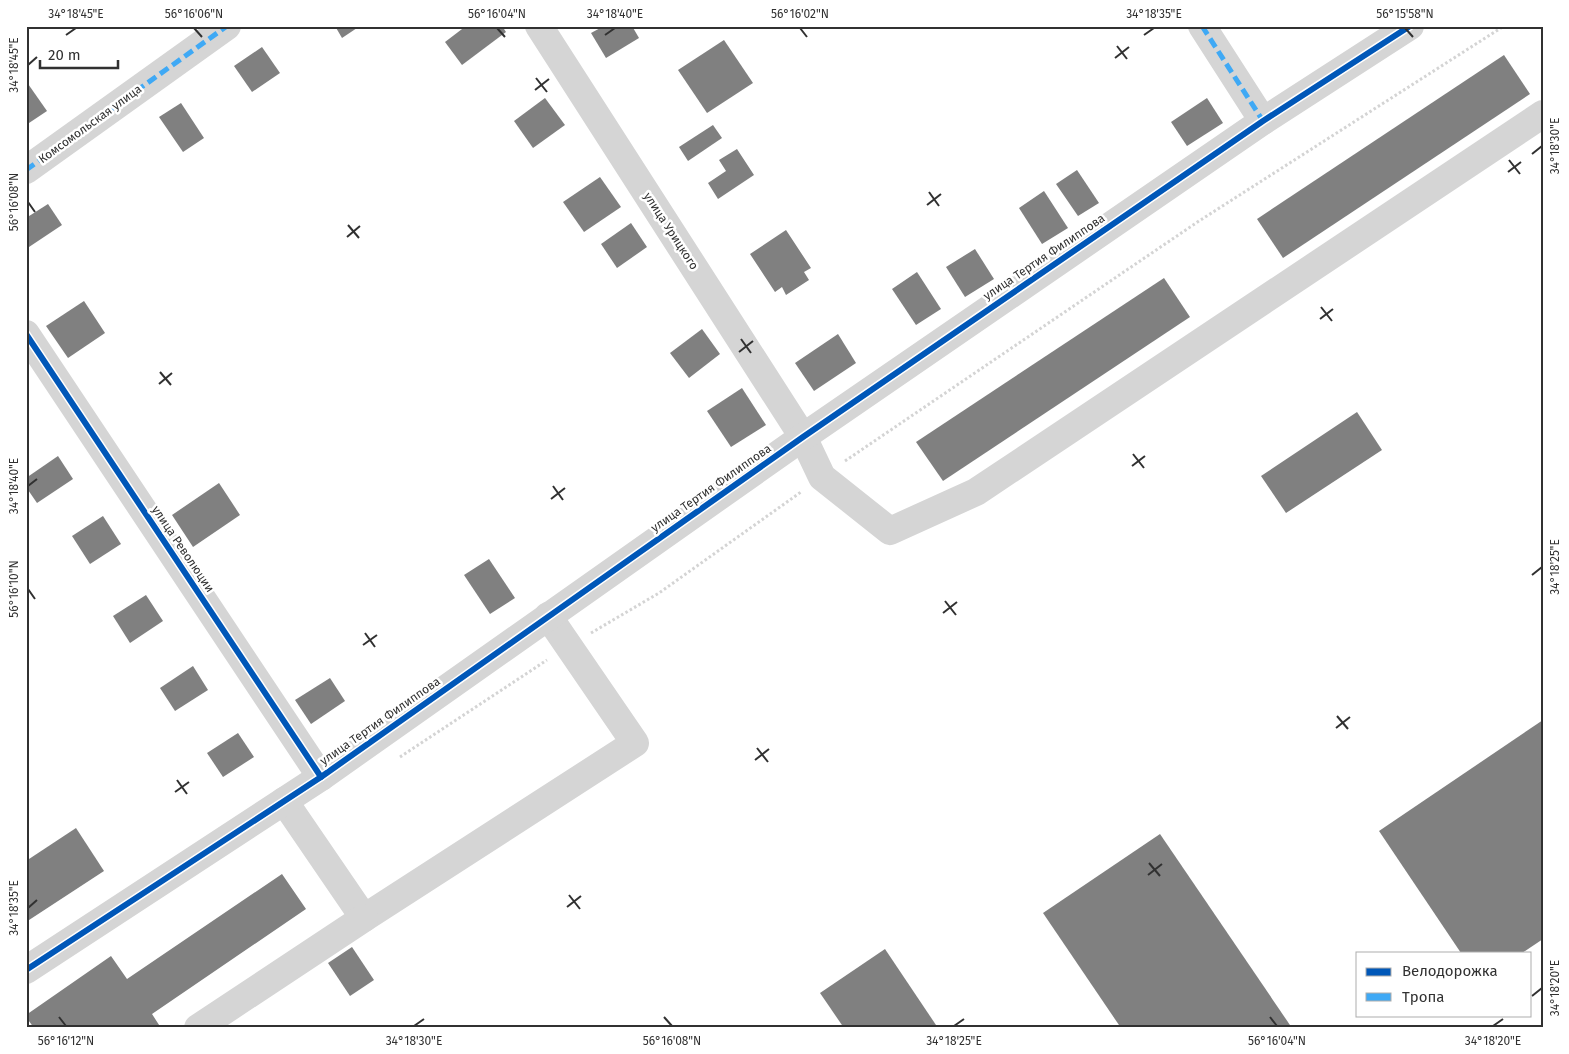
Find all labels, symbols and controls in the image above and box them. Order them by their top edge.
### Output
text: 34°18'45"E [48,7,104,21]
text: 56°16'06"N [165,7,223,21]
text: 56°16'04"N [468,7,526,21]
text: 34°18'40"E [587,7,643,21]
text: 56°16'02"N [771,7,829,21]
text: 34°18'35"E [1126,7,1182,21]
text: 56°15'58"N [1376,7,1434,21]
text: 34°18'45"E [7,37,21,93]
scale bar [40,38,118,70]
text: 20 m [48,46,81,64]
street label: Комсомольская улица [36,82,144,166]
text: 34°18'30"E [1548,118,1562,174]
text: 56°16'08"N [7,173,21,231]
street label: улица Урицкого [641,190,701,272]
street label: улица Тертия Филиппова [981,211,1107,303]
street label: улица Тертия Филиппова [648,441,774,535]
text: 34°18'40"E [7,458,21,514]
street label: улица Революции [149,503,217,595]
text: 34°18'25"E [1548,539,1562,595]
text: 56°16'10"N [7,560,21,618]
street label: улица Тертия Филиппова [317,674,443,768]
text: 34°18'35"E [7,880,21,936]
legend [1356,952,1532,1016]
text: 34°18'20"E [1548,960,1562,1016]
text: Велодорожка [1402,962,1498,980]
text: Тропа [1402,988,1444,1006]
text: 56°16'12"N [38,1034,94,1048]
text: 34°18'30"E [386,1034,442,1048]
text: 56°16'08"N [643,1034,701,1048]
text: 34°18'25"E [926,1034,982,1048]
text: 56°16'04"N [1248,1034,1306,1048]
text: 34°18'20"E [1465,1034,1521,1048]

